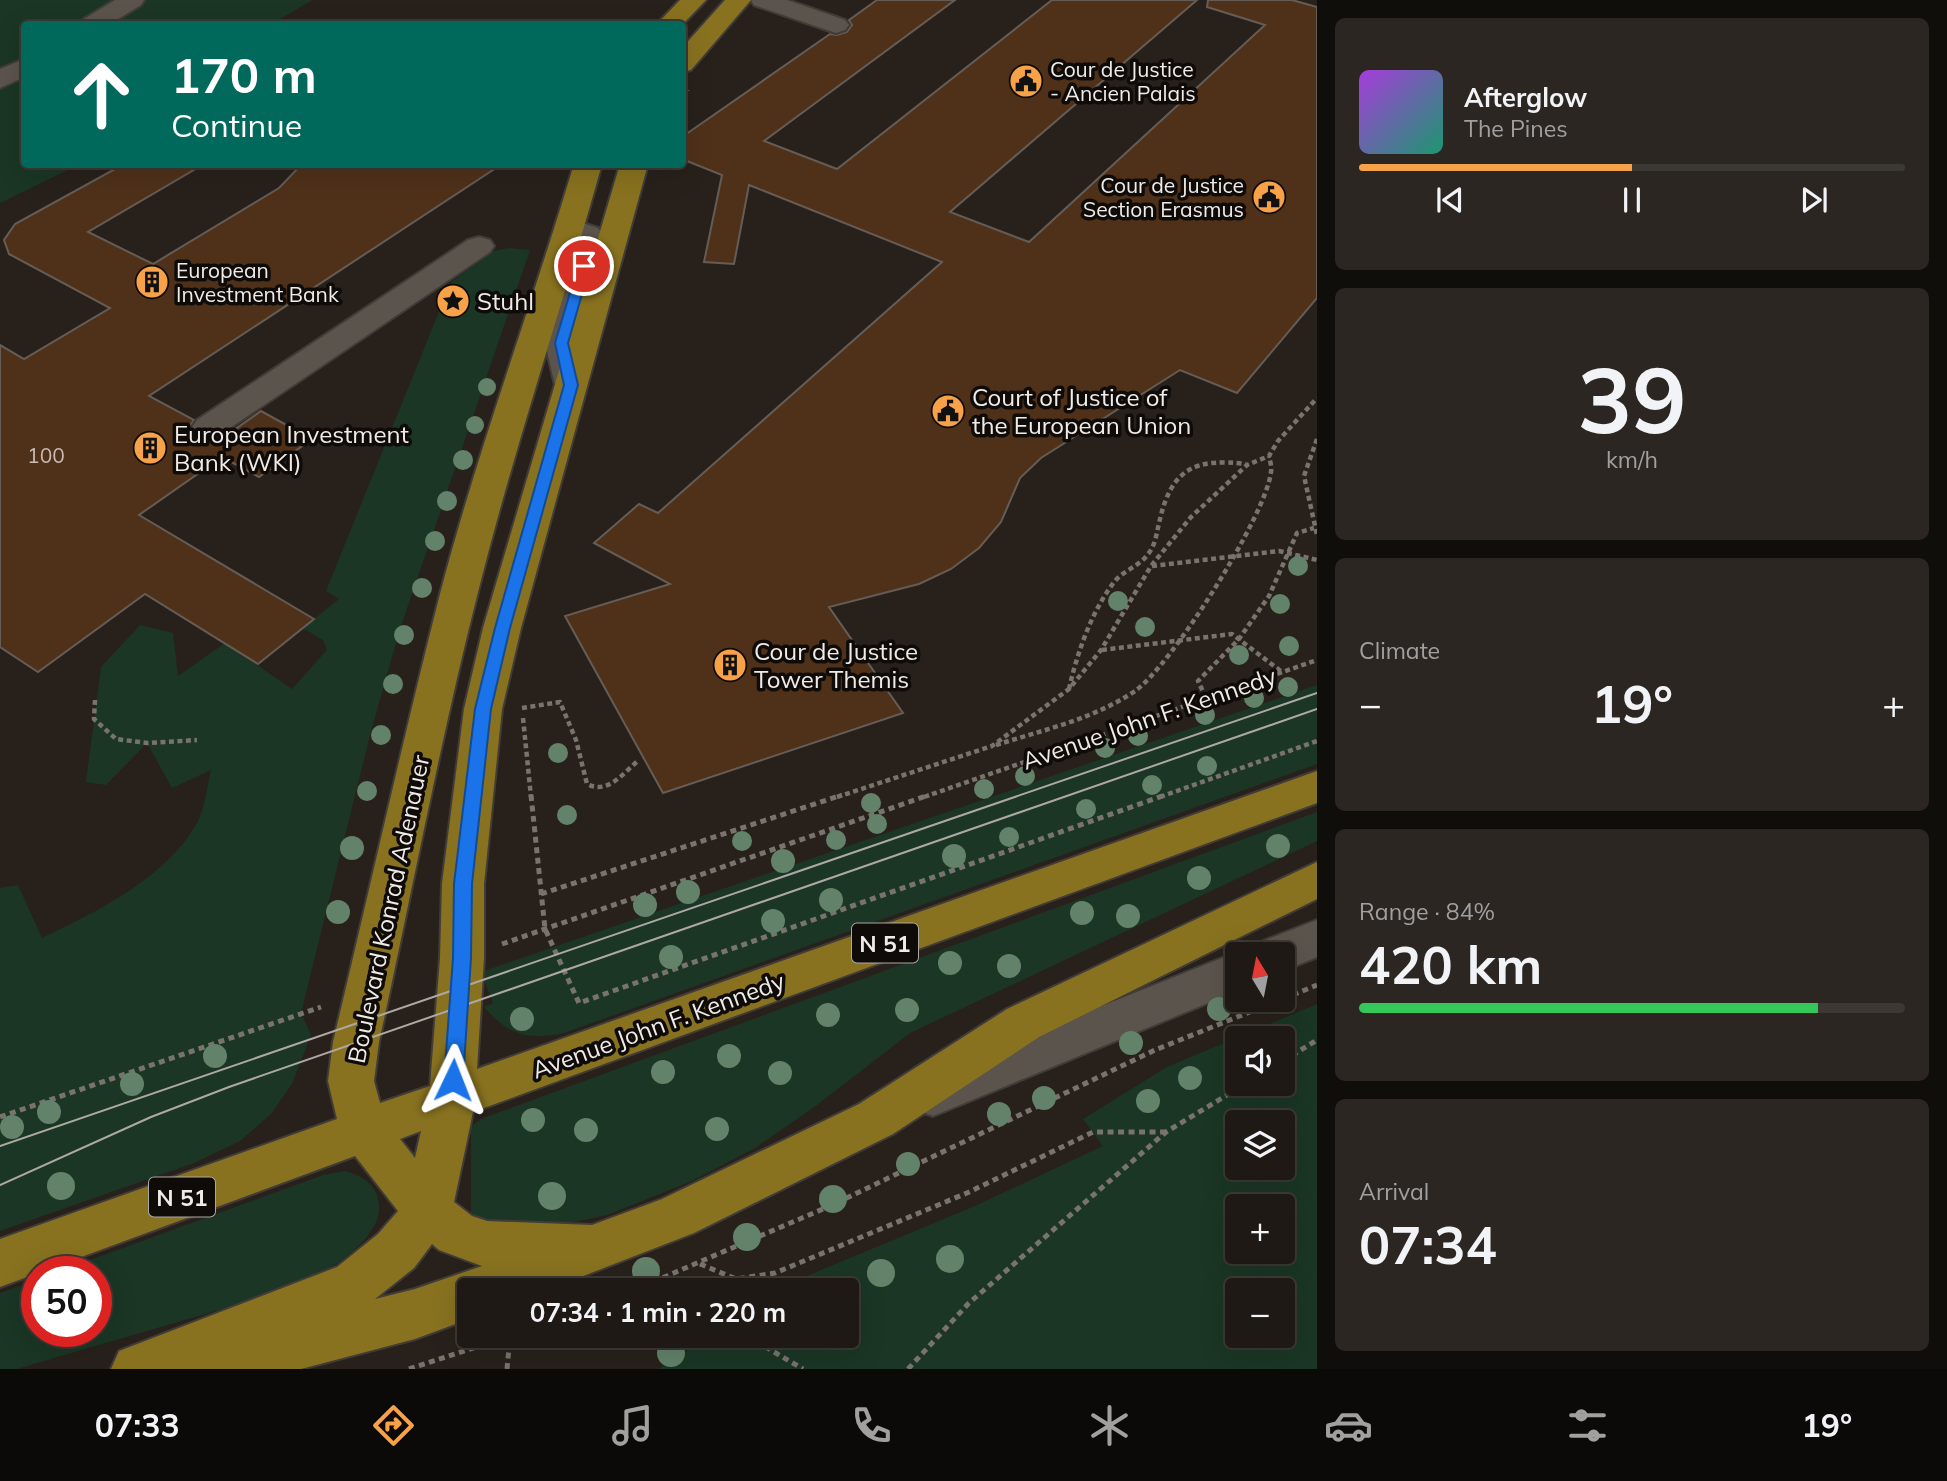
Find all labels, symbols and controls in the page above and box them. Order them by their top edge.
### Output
text: 170 m [171,44,317,105]
icon: ahead [56,49,147,140]
place label: Cour de Justice - Ancien Palais [1050,56,1196,106]
public building icon: Cour de Justice - Ancien Palais [1007,62,1045,100]
text: Afterglow [1464,81,1587,114]
text: Continue [171,105,302,145]
text: The Pines [1464,114,1568,143]
place label: Cour de Justice Section Erasmus [1083,172,1244,222]
public building icon: Cour de Justice Section Erasmus [1250,178,1288,216]
icon: previous [1431,181,1469,219]
icon: pause [1613,181,1651,219]
icon: next [1795,181,1833,219]
pin [554,236,614,296]
icon: arrive [565,247,603,285]
place label: European Investment Bank [176,257,339,307]
building icon: European Investment Bank [133,263,171,301]
place icon: Stuhl [434,282,472,320]
place label: Stuhl [477,286,534,316]
text: 39 [1577,342,1687,456]
place label: Court of Justice of the European Union [972,382,1191,440]
public building icon: Court of Justice of the European Union [929,392,967,430]
place label: European Investment Bank (WKI) [174,419,409,477]
building icon: European Investment Bank (WKI) [131,429,169,467]
house number: 100 [27,442,65,468]
text: km/h [1606,445,1658,474]
place label: Cour de Justice Tower Themis [754,636,918,694]
text: Climate [1359,636,1440,665]
building icon: Cour de Justice Tower Themis [711,646,749,684]
street label: Avenue John F. Kennedy [1018,660,1280,776]
text: 19° [1591,671,1673,736]
text: − [1359,680,1382,728]
text: + [1882,680,1905,728]
street label: Boulevard Konrad Adenauer [341,752,435,1066]
text: Range · 84% [1359,897,1495,926]
road number: N 51 [852,924,918,962]
text: 420 km [1359,932,1542,997]
north arrow [1225,942,1295,1012]
map controls [1225,942,1295,1348]
street label: Avenue John F. Kennedy [528,965,789,1085]
button: sound [1225,1026,1295,1096]
position arrow [416,1043,490,1117]
button: layers [1225,1110,1295,1180]
text: Arrival [1359,1177,1429,1206]
road number: N 51 [149,1178,215,1216]
button: + [1225,1194,1295,1264]
text: 07:34 [1359,1212,1497,1277]
speed limit sign: 50 [21,1256,112,1347]
button: − [1225,1278,1295,1348]
text: 07:34 · 1 min · 220 m [530,1296,786,1329]
icon: directions [369,1401,418,1450]
icon: music [608,1401,657,1450]
icon: phone [847,1401,896,1450]
icon: climate [1085,1401,1134,1450]
icon: car [1324,1401,1373,1450]
icon: filters [1563,1401,1612,1450]
text: 07:33 [95,1405,180,1445]
text: 19° [1802,1405,1852,1445]

